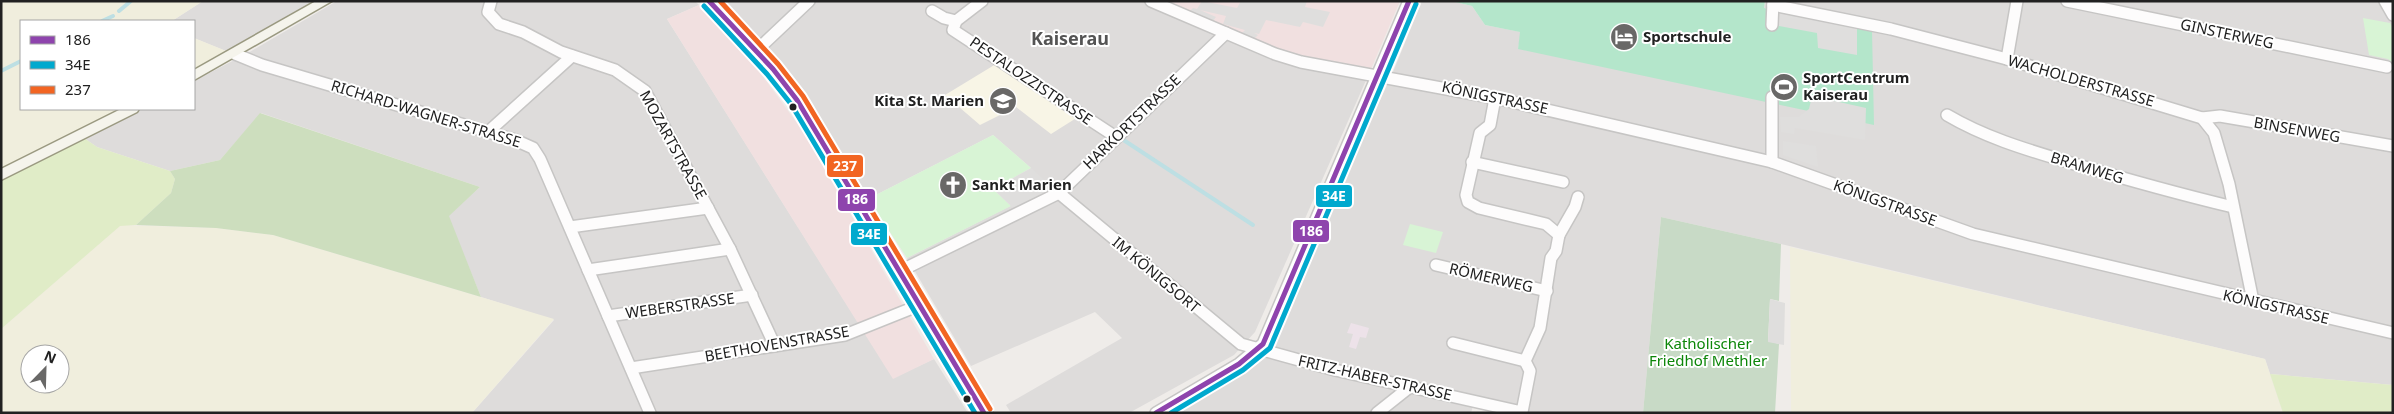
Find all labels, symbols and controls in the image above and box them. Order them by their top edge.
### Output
street label: GINSTERWEG [2179,13,2276,53]
legend [20,20,195,110]
hotel icon: Sportschule [1609,22,1639,52]
district label: Kaiserau [1031,26,1109,50]
place label: Sportschule [1643,26,1732,46]
text: 186 [65,29,91,49]
street label: PESTALOZZISTRASSE [966,32,1097,129]
street label: WACHOLDERSTRASSE [2006,50,2157,111]
text: 34E [65,54,91,74]
place label: SportCentrum Kaiserau [1803,67,1909,104]
street label: HARKORTSTRASSE [1078,69,1185,173]
sports icon: SportCentrum Kaiserau [1769,72,1799,102]
street label: RICHARD-WAGNER-STRASSE [329,75,524,151]
street label: KÖNIGSTRASSE [1440,76,1550,118]
text: 237 [65,79,91,99]
school or university icon: Kita St. Marien [988,86,1018,116]
street label: MOZARTSTRASSE [636,87,712,202]
place label: Kita St. Marien [874,90,984,110]
unlabelled marker [788,102,798,112]
street label: BINSENWEG [2252,112,2342,146]
street label: BRAMWEG [2048,146,2126,188]
line badge: 237 [826,154,864,178]
text: 237 [833,156,857,175]
church icon: Sankt Marien [938,170,968,200]
place label: Sankt Marien [972,174,1072,194]
street label: KÖNIGSTRASSE [1831,174,1940,230]
line badge: 34E [1315,184,1353,208]
text: 34E [1322,186,1346,205]
line badge: 186 [837,188,876,212]
text: 186 [844,189,868,208]
line badge: 186 [1292,219,1330,243]
text: 186 [1299,221,1323,240]
line badge: 34E [850,222,888,246]
text: 34E [857,224,881,243]
street label: IM KÖNIGSORT [1109,232,1205,317]
street label: RÖMERWEG [1447,258,1535,296]
street label: KÖNIGSTRASSE [2221,284,2331,328]
street label: WEBERSTRASSE [624,287,736,323]
street label: BEETHOVENSTRASSE [703,320,851,366]
park label: Katholischer Friedhof Methler [1649,333,1767,370]
north arrow [20,344,70,394]
text: N [41,346,59,368]
street label: FRITZ-HABER-STRASSE [1296,350,1454,404]
unlabelled marker [962,394,972,404]

